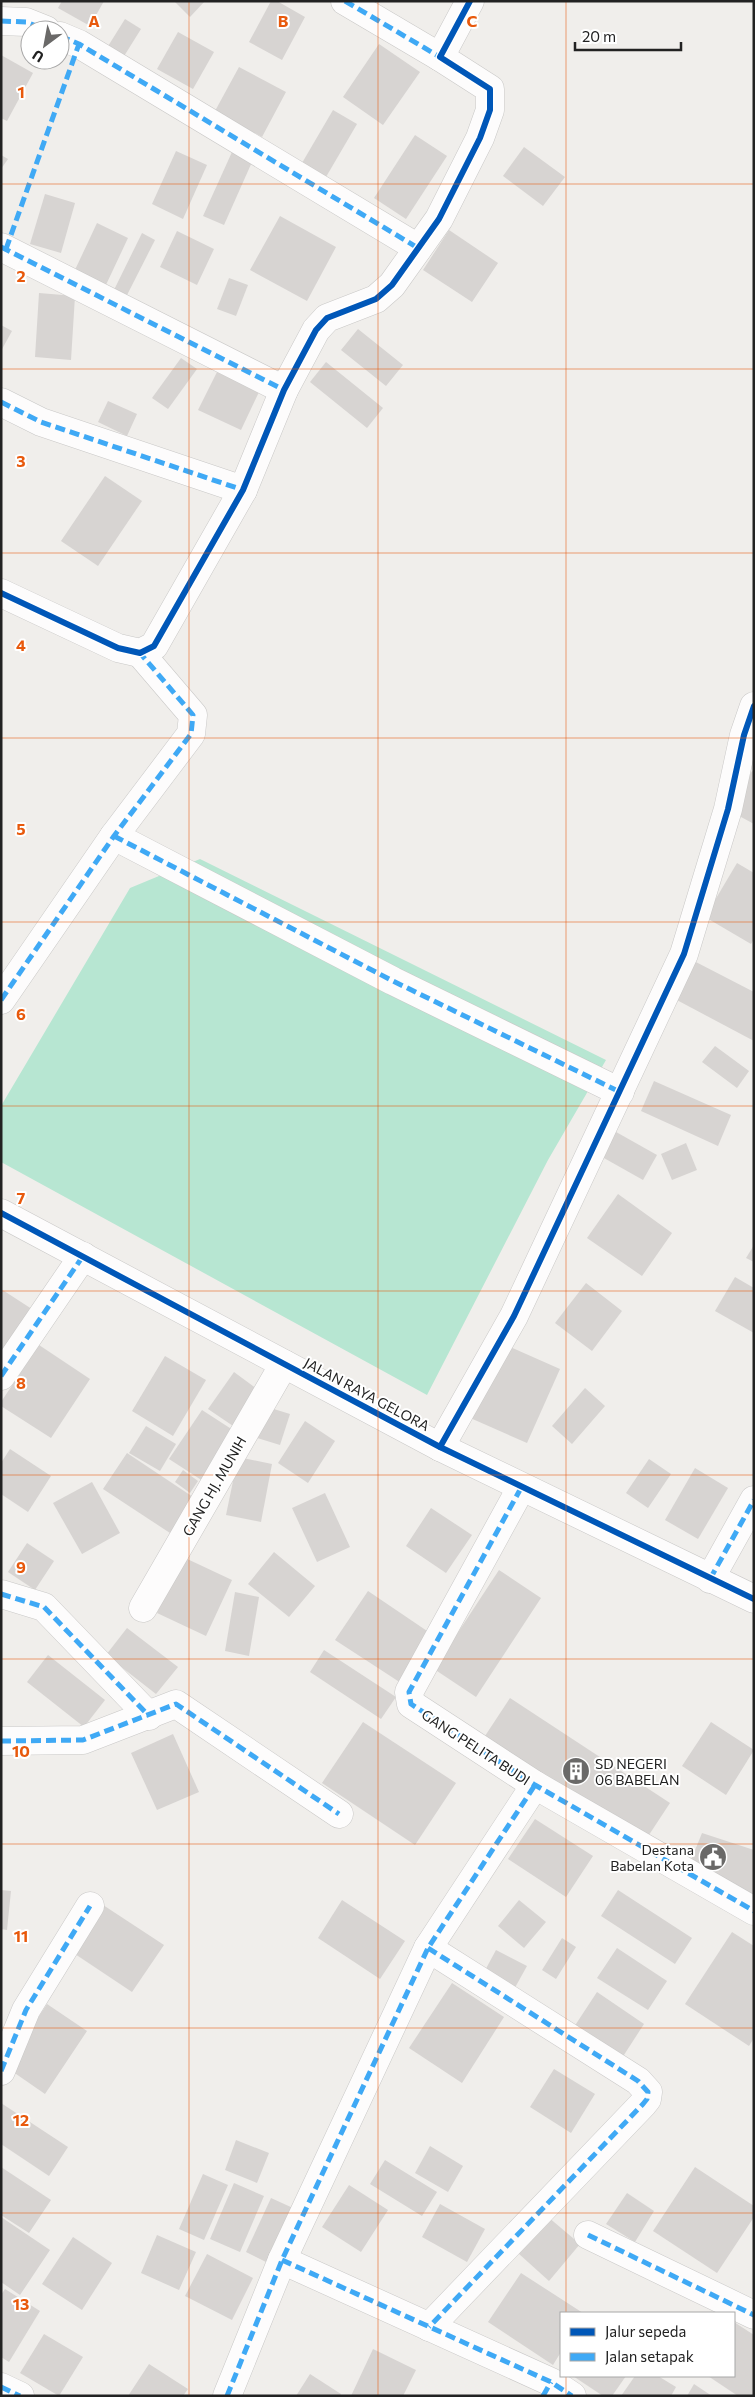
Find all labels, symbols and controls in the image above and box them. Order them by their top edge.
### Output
text: A [88,11,100,30]
text: B [278,11,289,30]
text: C [467,11,478,30]
north arrow [20,20,70,70]
scale bar [575,20,681,52]
text: 20 m [582,27,616,45]
text: U [29,47,47,66]
text: 1 [17,82,25,101]
text: 2 [16,266,26,285]
text: 3 [16,451,26,470]
text: 4 [16,635,26,654]
text: 5 [16,819,26,838]
text: 6 [16,1004,26,1023]
text: 7 [17,1188,26,1207]
street label: JALAN RAYA GELORA [301,1354,433,1434]
text: 8 [16,1373,26,1392]
street label: GANG HJ. MUNIH [179,1433,249,1539]
text: 9 [16,1557,26,1576]
street label: GANG PELITA BUDI [419,1706,533,1788]
text: 10 [12,1741,30,1760]
place label: SD NEGERI 06 BABELAN [595,1755,680,1788]
building icon: SD NEGERI 06 BABELAN [561,1756,591,1786]
place label: Destana Babelan Kota [610,1841,694,1874]
public building icon: Destana Babelan Kota [698,1842,728,1872]
text: 11 [14,1926,28,1945]
text: 12 [13,2110,29,2129]
text: 13 [13,2294,29,2313]
legend [560,2312,735,2377]
text: Jalur sepeda [605,2322,686,2340]
text: Jalan setapak [605,2347,694,2365]

